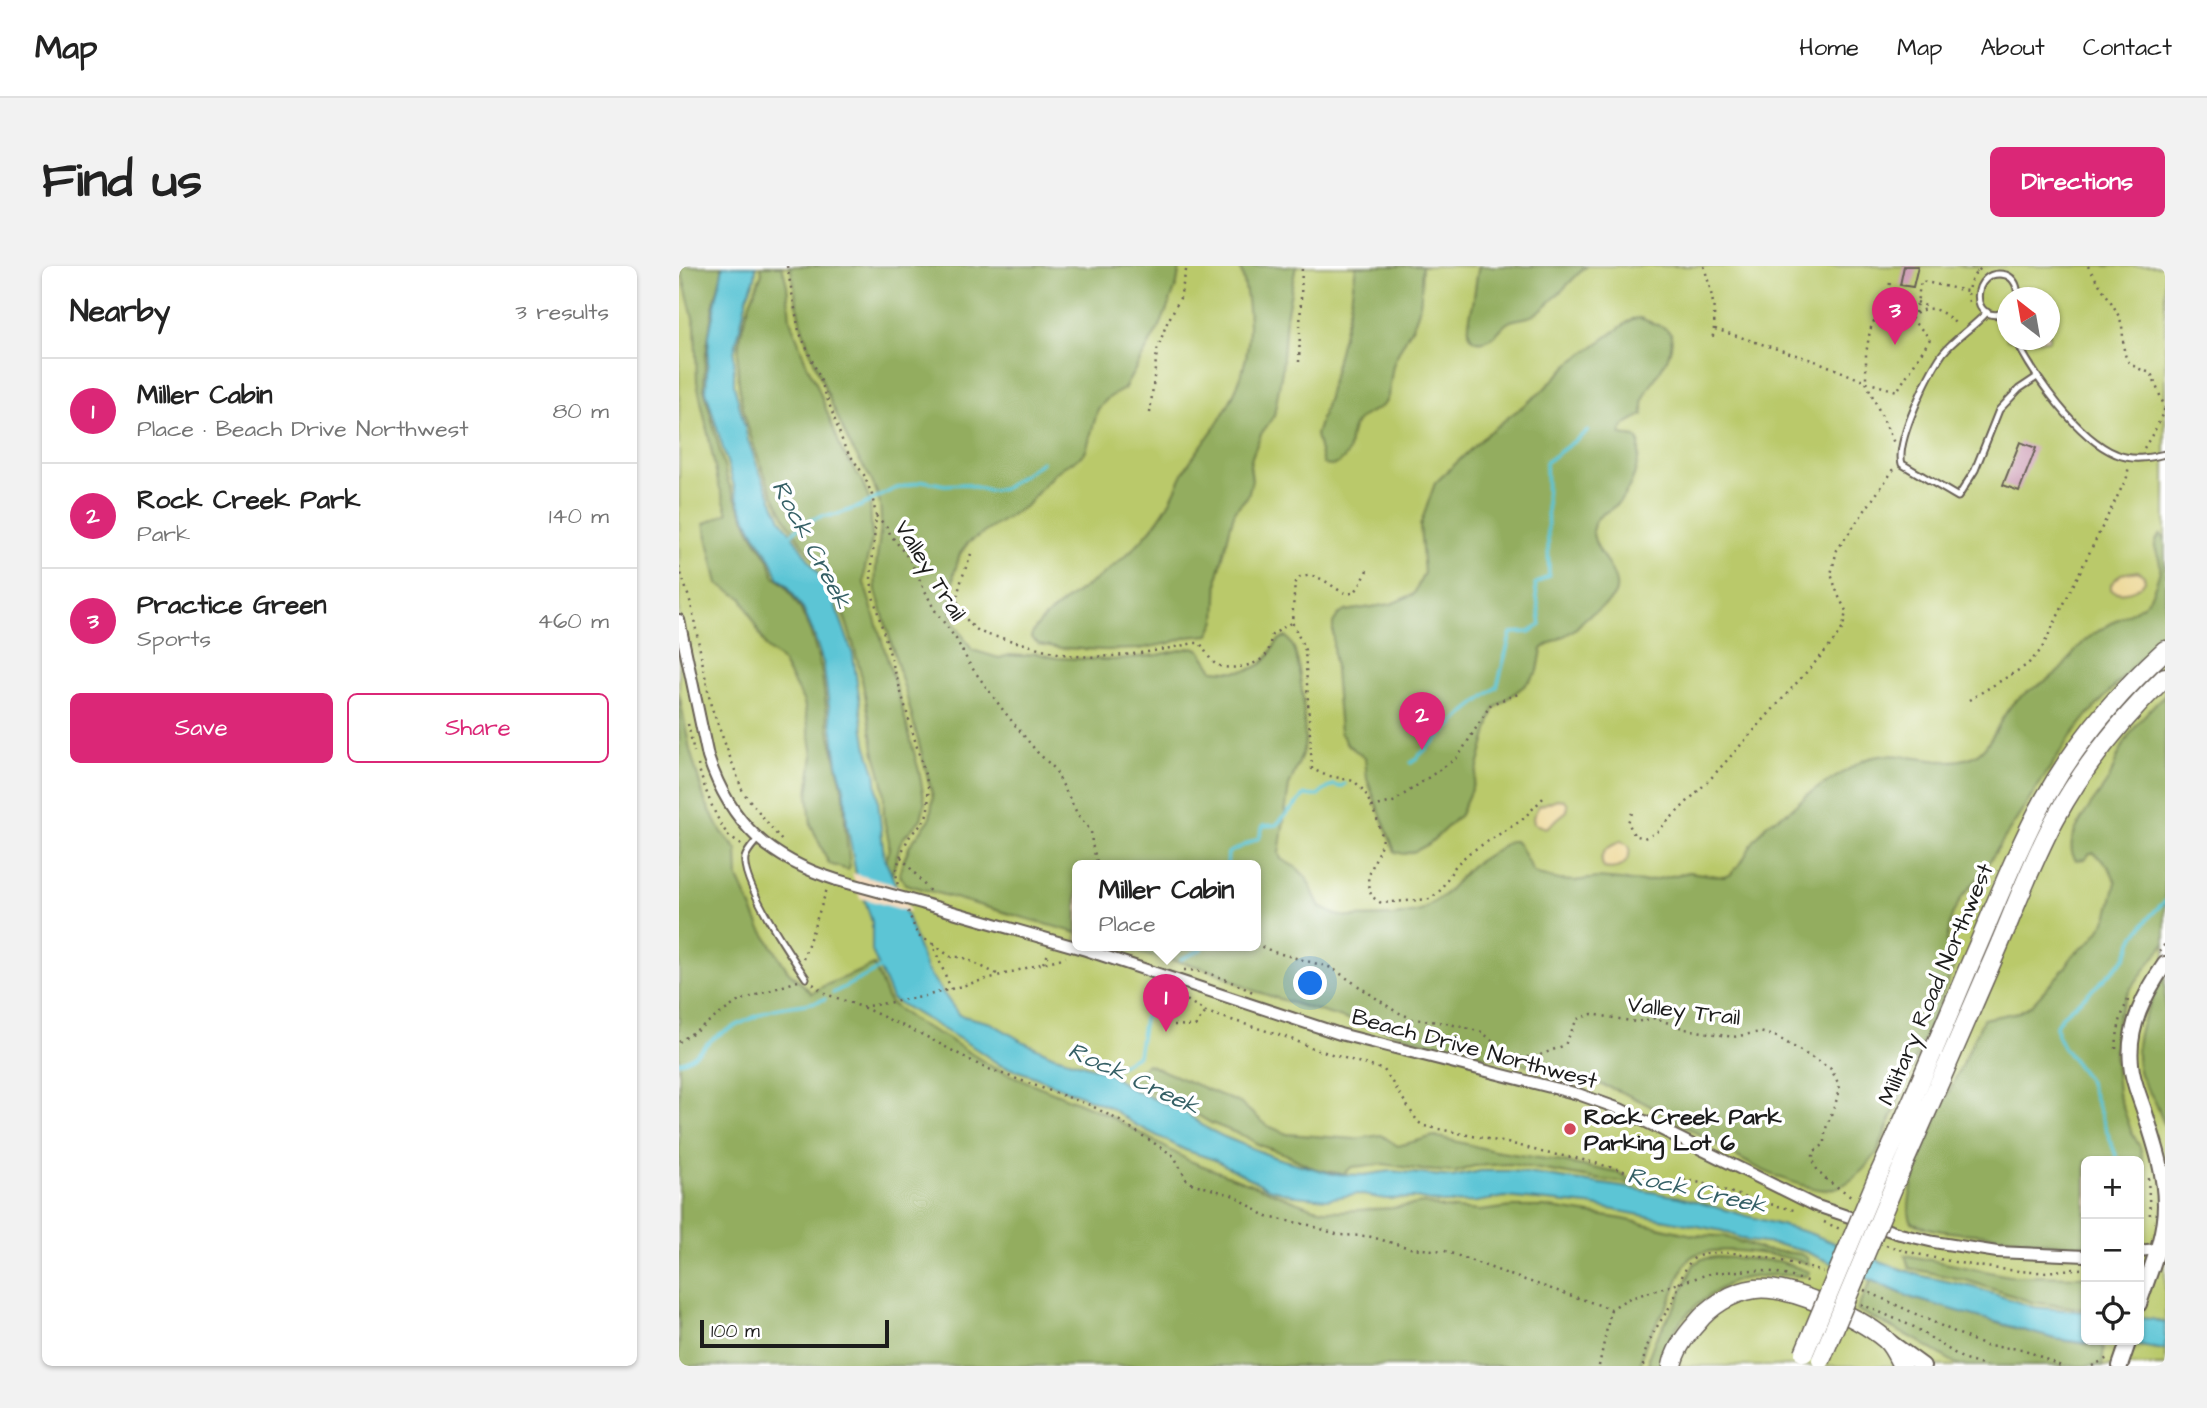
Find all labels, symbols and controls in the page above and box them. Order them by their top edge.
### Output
text: Map [35,25,97,71]
text: Home [1799,31,1859,65]
text: Map [1897,31,1942,65]
text: About [1980,31,2045,65]
text: Contact [2083,31,2172,65]
button: Directions [1990,147,2165,217]
text: Find us [42,148,202,216]
pin: 3 [1872,287,1918,345]
north arrow [1997,287,2060,350]
text: Nearby [70,291,170,333]
text: 3 results [515,296,609,328]
text: Miller Cabin [137,377,273,413]
text: 1 [92,395,94,427]
text: 80 m [552,395,609,427]
text: Place · Beach Drive Northwest [137,413,469,445]
water label: Rock Creek [763,474,860,616]
text: Rock Creek Park [137,482,360,518]
text: 2 [86,500,100,532]
text: 140 m [549,500,609,532]
street label: Valley Trail [886,514,974,628]
text: Park [137,518,190,550]
text: Practice Green [137,587,326,623]
text: 3 [87,605,99,637]
text: 460 m [537,605,609,637]
text: Sports [137,623,211,655]
pin: 2 [1399,692,1445,750]
button: Save [70,693,333,763]
button: Share [347,693,609,763]
street label: Military Road Northwest [1870,858,2003,1111]
popup [1072,860,1261,951]
text: Miller Cabin [1099,872,1234,908]
text: Place [1099,908,1156,940]
your location [1293,966,1327,1000]
pin: 1 [1143,974,1189,1032]
street label: Valley Trail [1626,988,1742,1035]
street label: Beach Drive Northwest [1348,1001,1602,1097]
water label: Rock Creek [1062,1034,1206,1125]
place label: Rock Creek Park Parking Lot 6 [1584,1101,1782,1160]
marker: Rock Creek Park Parking Lot 6 [1562,1121,1578,1137]
map controls [2081,1156,2144,1345]
button: + [2081,1156,2144,1219]
water label: Rock Creek [1624,1159,1771,1224]
button: − [2081,1219,2144,1282]
button: locate [2081,1282,2144,1345]
scale bar [700,1317,889,1349]
text: 100 m [711,1318,760,1345]

